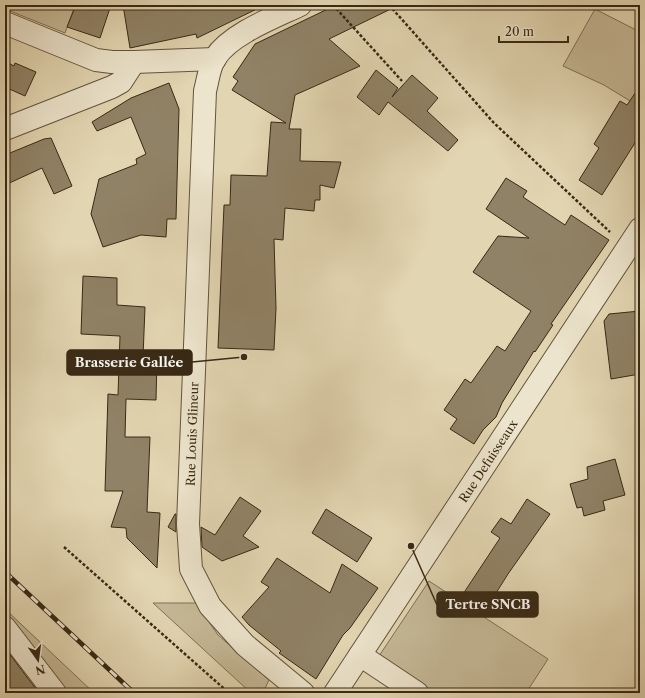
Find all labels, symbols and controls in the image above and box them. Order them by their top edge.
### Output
scale bar [499,18,568,44]
text: 20 m [505,24,534,39]
callout: Brasserie Gallée [67,350,192,375]
text: Brasserie Gallée [75,354,183,370]
street label: Rue Louis Glineur [183,382,201,486]
street label: Rue Defuisseaux [455,417,520,505]
callout: Tertre SNCB [437,592,538,617]
text: Tertre SNCB [445,596,531,612]
north arrow [18,640,58,680]
text: N [34,662,47,678]

